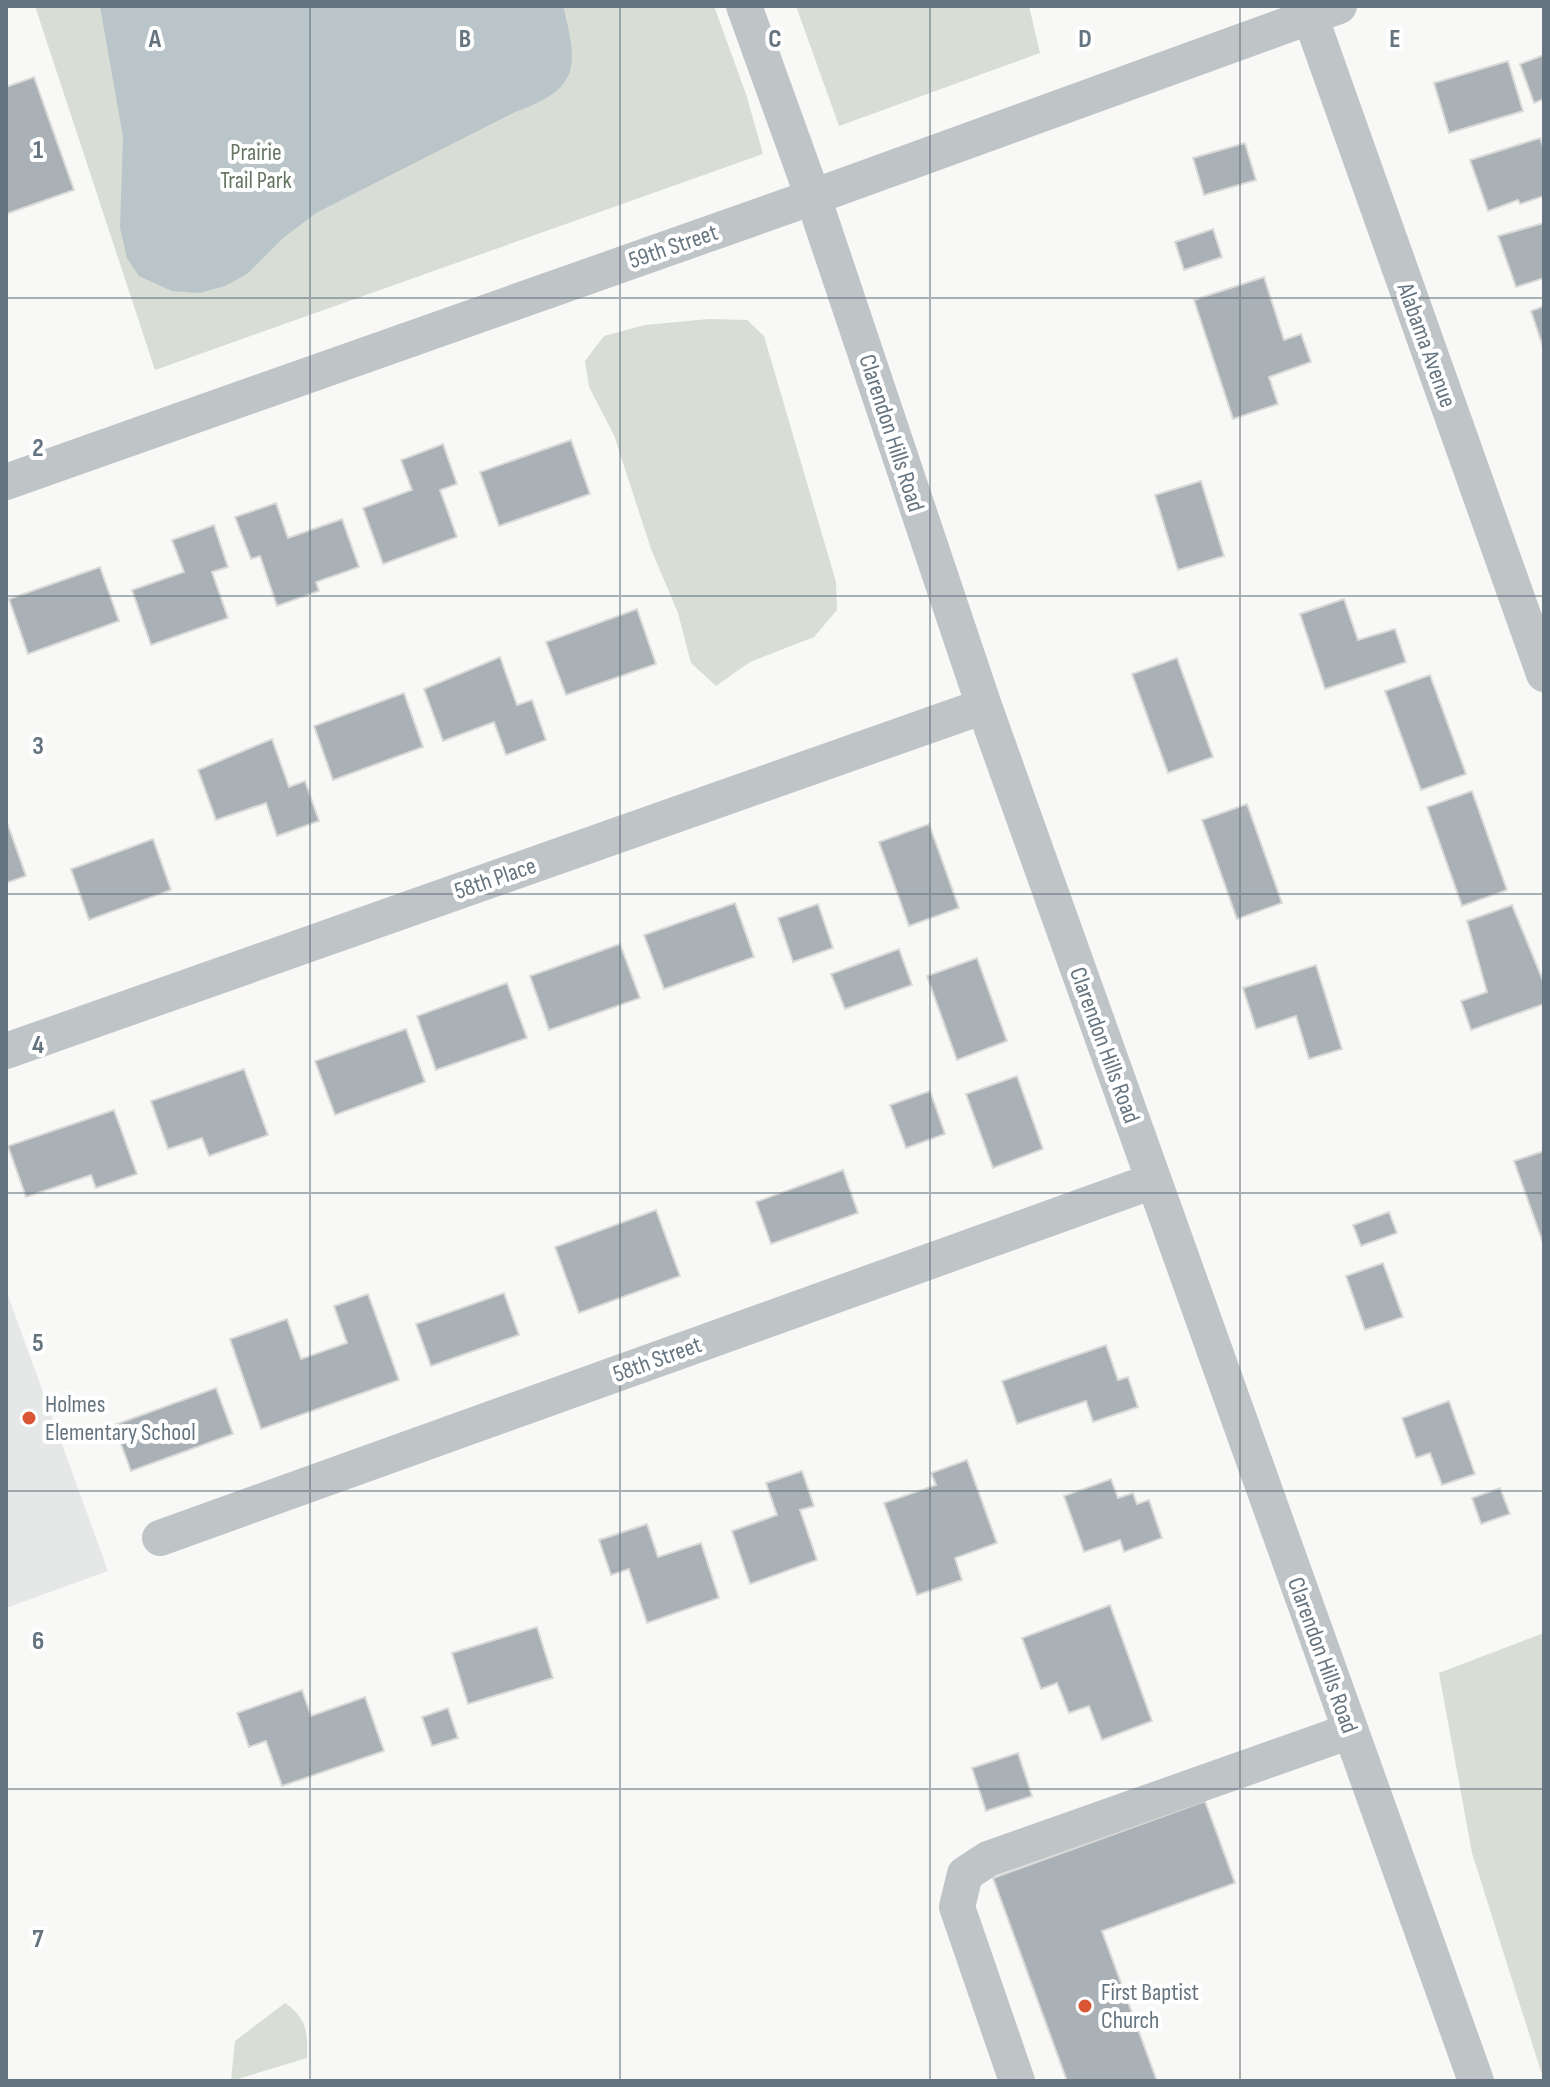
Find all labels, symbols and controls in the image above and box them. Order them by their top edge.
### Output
text: A [148,24,162,55]
text: B [459,24,471,55]
text: C [768,24,782,55]
text: D [1078,24,1092,55]
text: E [1389,24,1401,55]
text: 1 [33,135,43,166]
park label: Prairie Trail Park [220,138,292,195]
street label: 59th Street [625,218,722,275]
street label: Alabama Avenue [1390,278,1462,411]
street label: Clarendon Hills Road [852,351,931,516]
text: 2 [32,433,44,464]
text: 3 [32,731,44,762]
street label: 58th Place [450,851,540,906]
street label: Clarendon Hills Road [1063,963,1146,1127]
text: 4 [32,1030,44,1061]
text: 5 [32,1328,44,1359]
street label: 58th Street [609,1330,705,1389]
place label: Holmes Elementary School [45,1390,196,1447]
marker: Holmes Elementary School [20,1409,38,1427]
street label: Clarendon Hills Road [1281,1573,1364,1737]
text: 6 [32,1626,44,1657]
text: 7 [32,1924,44,1955]
place label: First Baptist Church [1101,1978,1199,2035]
marker: First Baptist Church [1076,1997,1094,2015]

